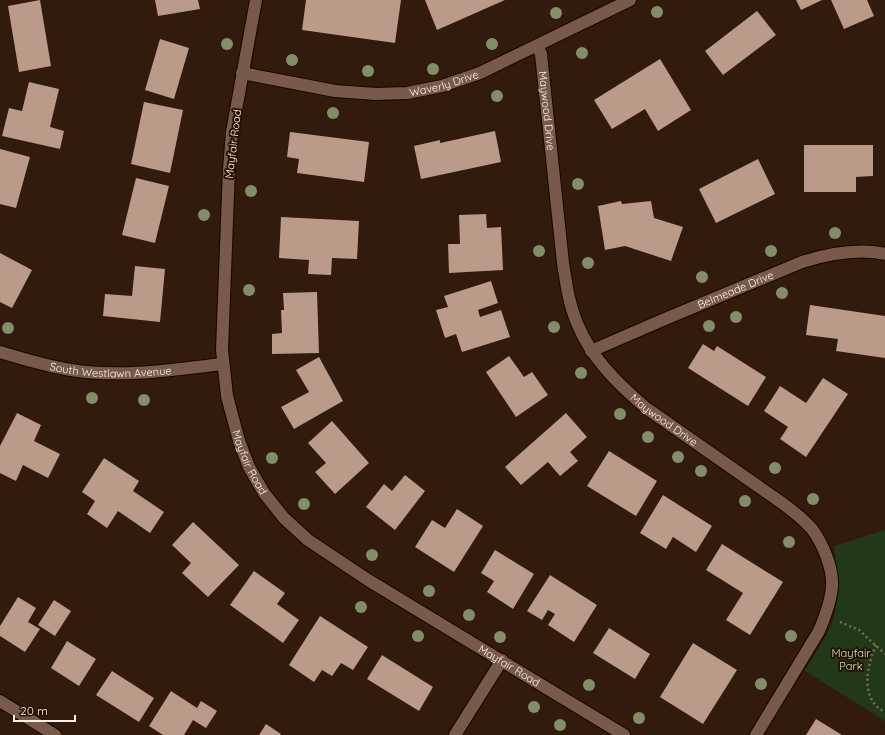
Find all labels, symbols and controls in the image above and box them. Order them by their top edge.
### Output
street label: Waverly Drive [408,67,480,99]
street label: Maywood Drive [536,70,558,151]
street label: Mayfair Road [222,109,244,179]
street label: Belmeade Drive [695,268,776,312]
street label: South Westlawn Avenue [49,359,172,380]
street label: Maywood Drive [628,391,700,449]
street label: Mayfair Road [229,428,270,497]
street label: Mayfair Road [476,642,543,690]
park label: Mayfair Park [831,646,871,673]
scale bar [14,697,75,723]
text: 20 m [20,703,48,718]

